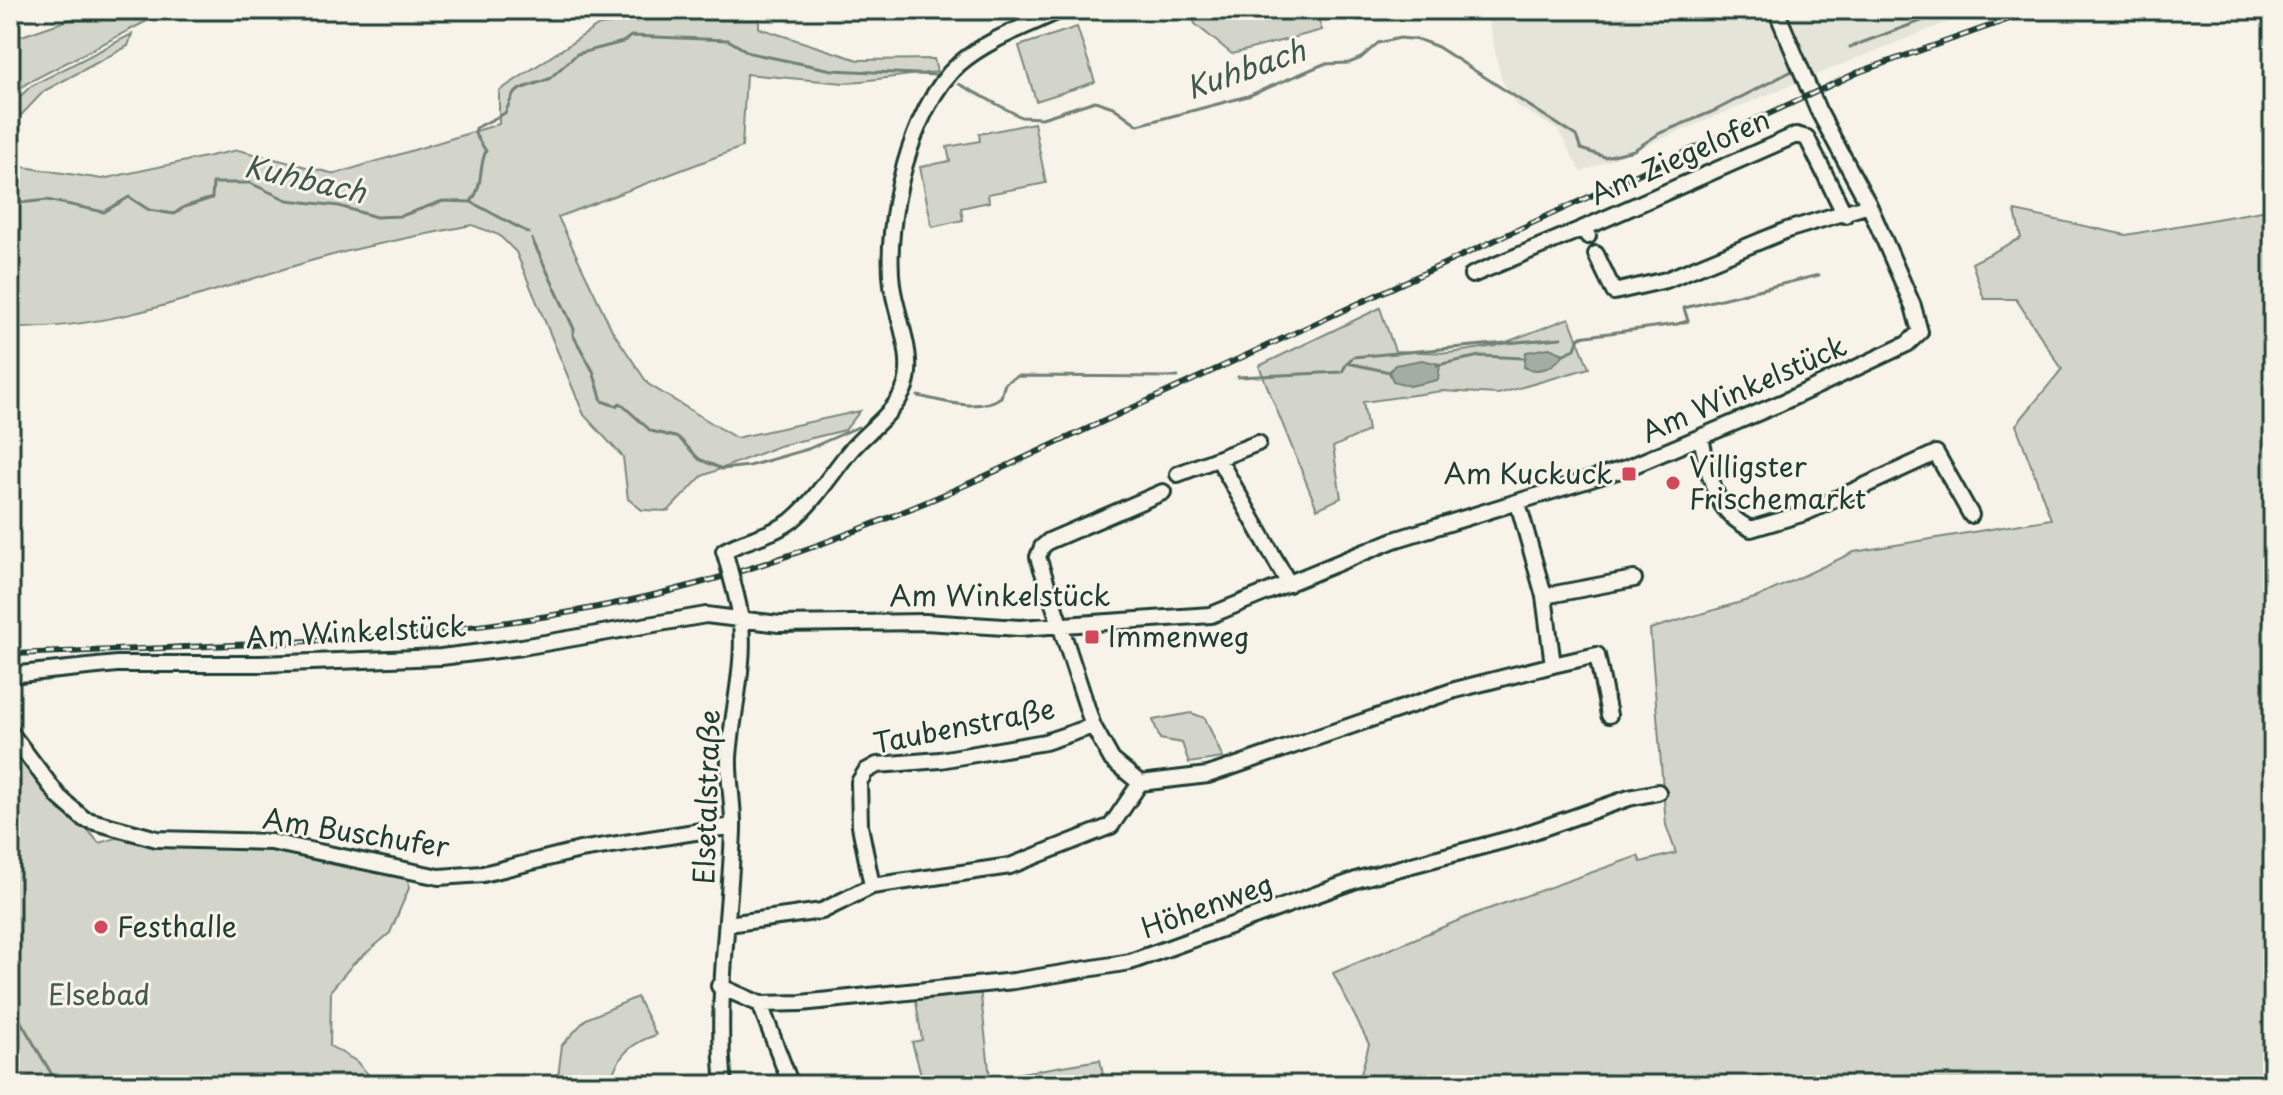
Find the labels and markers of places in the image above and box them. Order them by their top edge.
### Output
place label: Villigster Frischemarkt [1689,444,1866,519]
place label: Am Kuckuck [1444,451,1613,494]
marker: Am Kuckuck [1620,465,1638,483]
marker: Villigster Frischemarkt [1664,474,1682,492]
place label: Immenweg [1108,614,1250,657]
marker: Immenweg [1083,628,1101,646]
place label: Festhalle [117,904,237,947]
marker: Festhalle [92,918,110,936]

